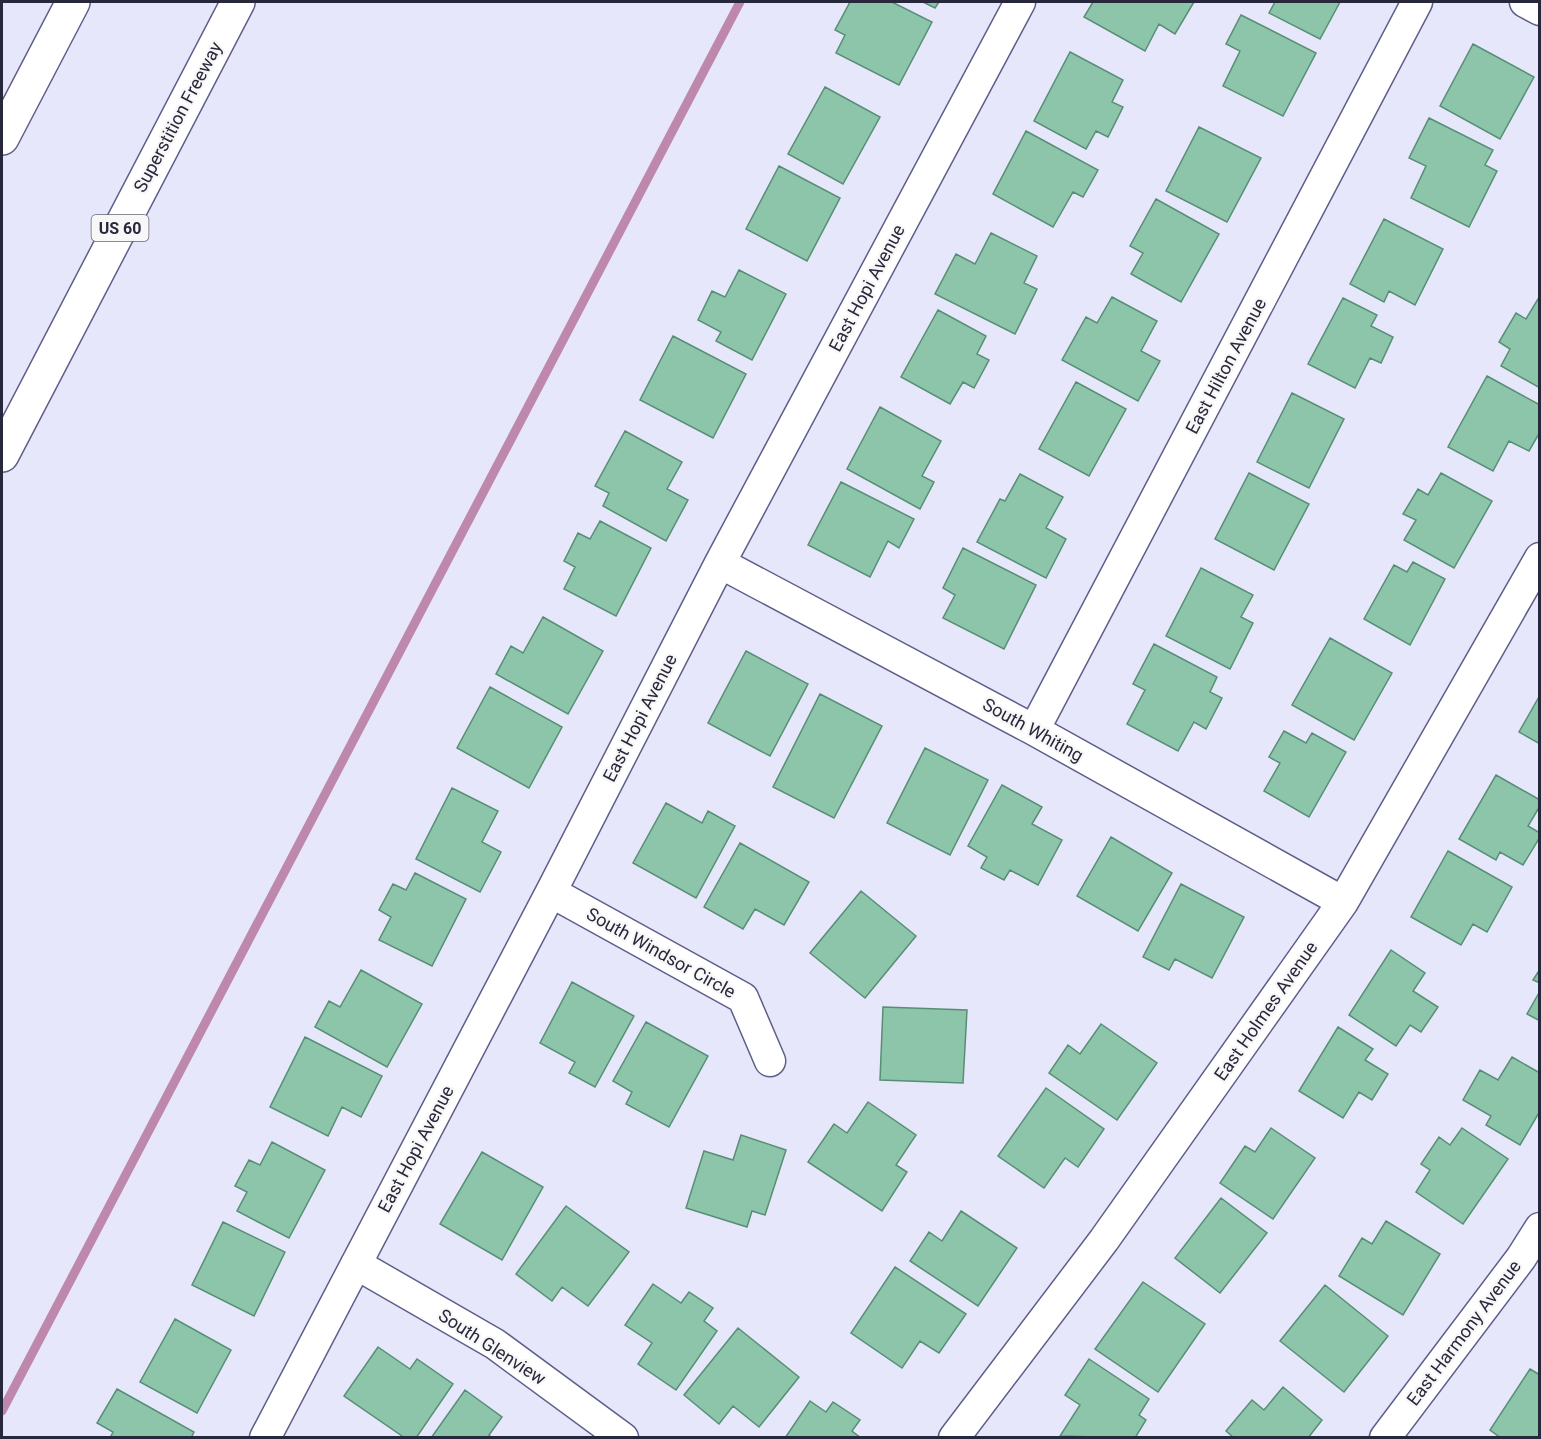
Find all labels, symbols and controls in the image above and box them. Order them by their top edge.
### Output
street label: Superstition Freeway [129,38,226,196]
road number: US 60 [92,215,148,241]
street label: East Hopi Avenue [824,221,909,355]
street label: East Hilton Avenue [1181,294,1270,437]
street label: East Hopi Avenue [598,650,681,785]
street label: South Whiting [979,693,1087,766]
street label: South Windsor Circle [583,903,739,1002]
street label: East Holmes Avenue [1210,937,1322,1084]
street label: East Hopi Avenue [373,1082,458,1216]
street label: East Harmony Avenue [1402,1256,1525,1409]
street label: South Glenview [435,1304,550,1389]

